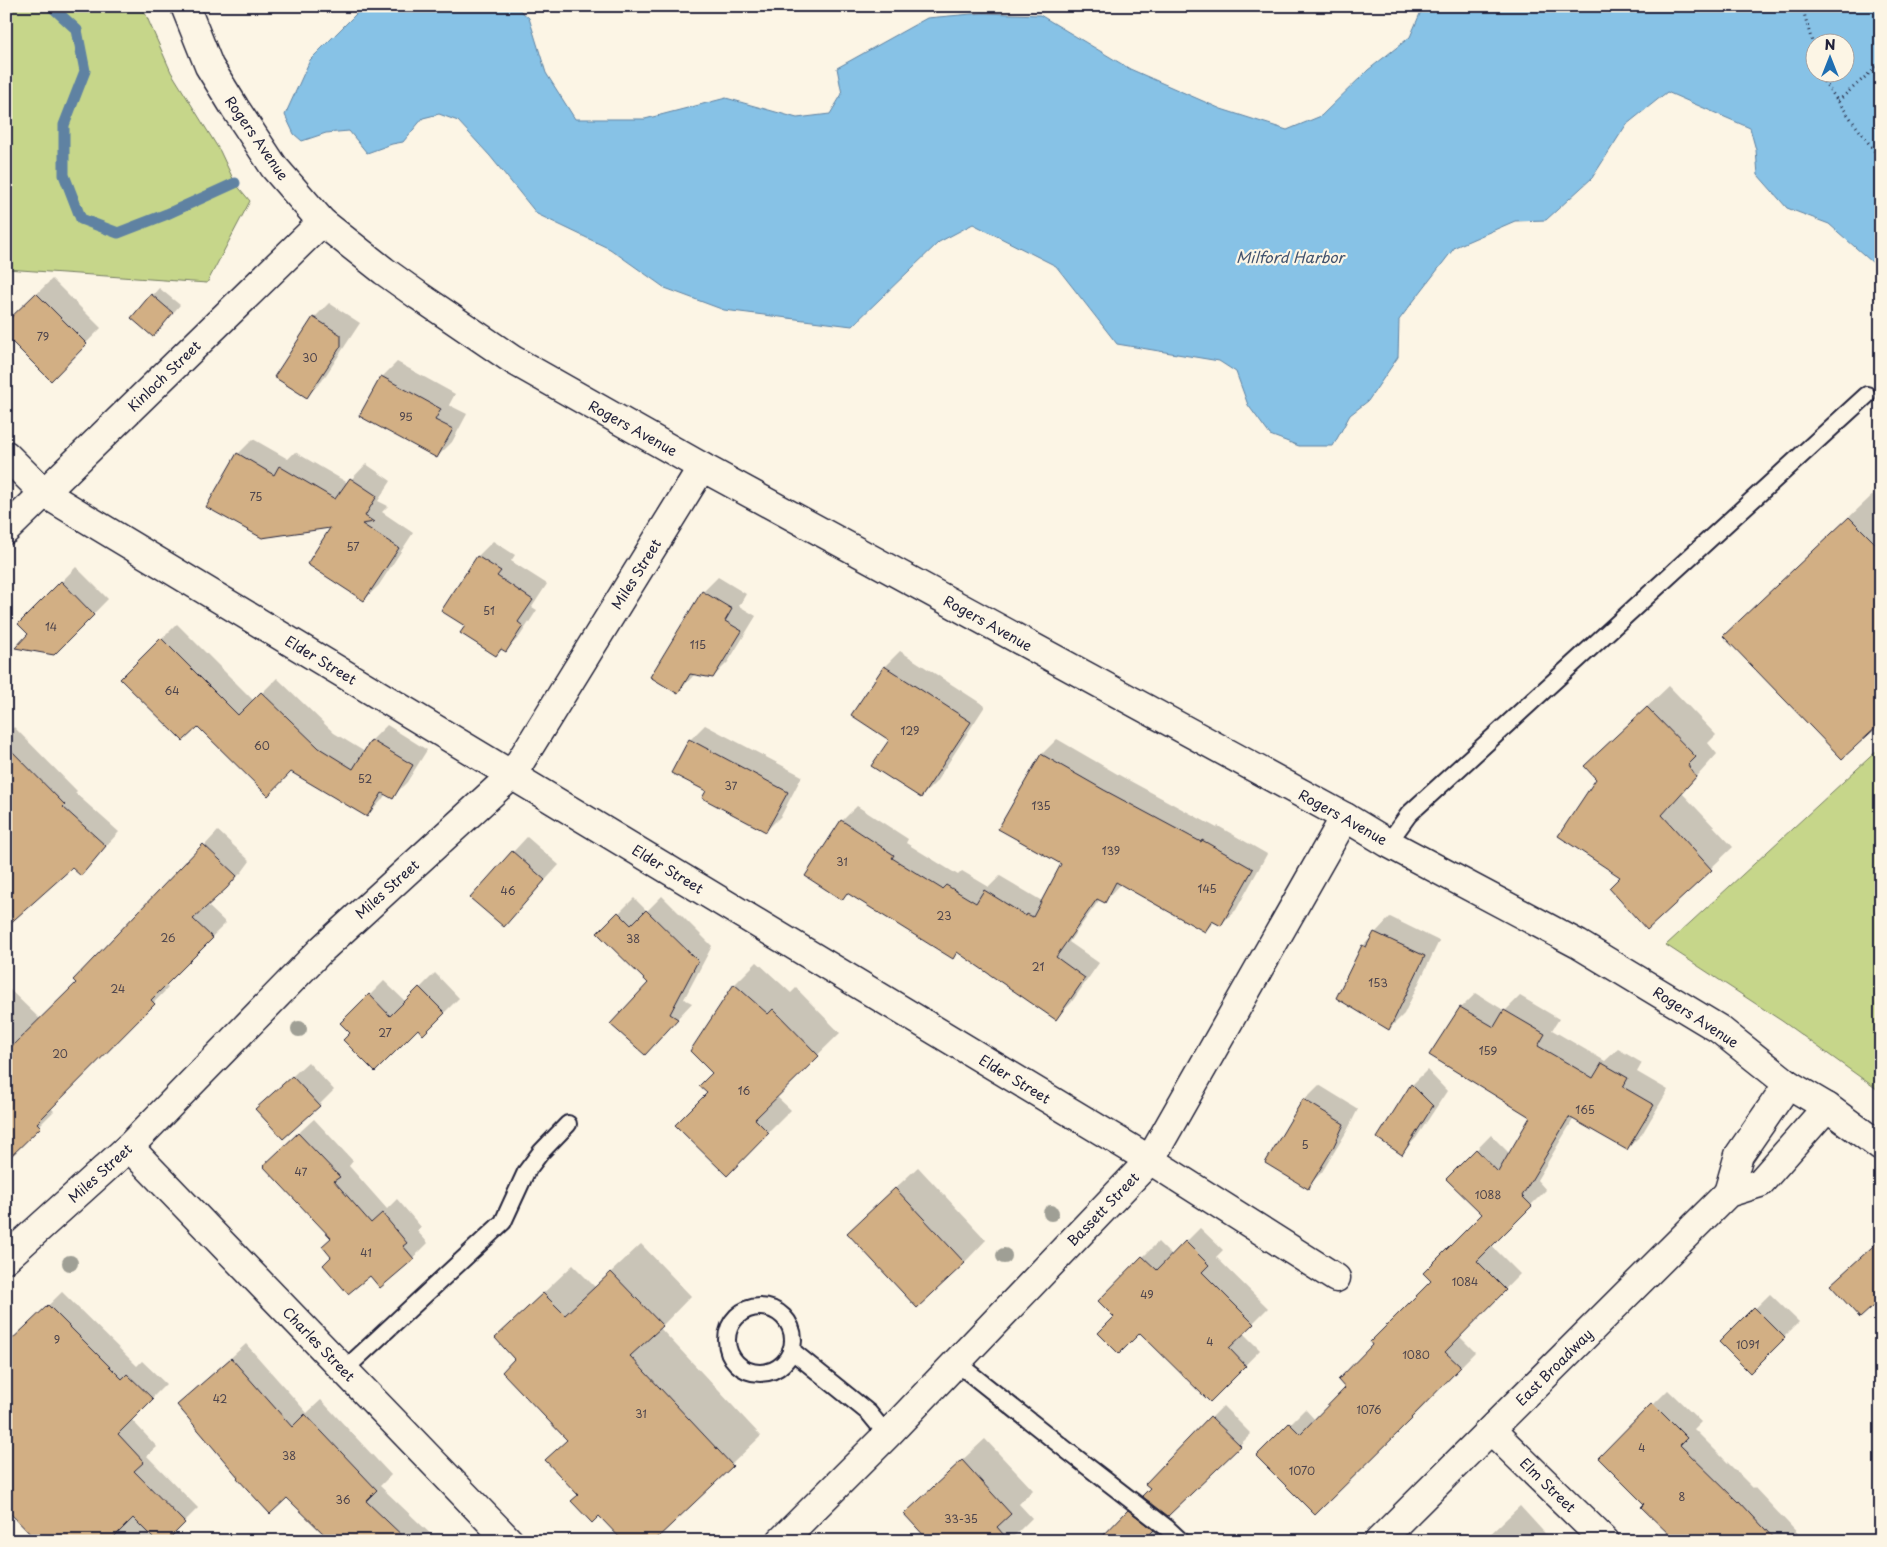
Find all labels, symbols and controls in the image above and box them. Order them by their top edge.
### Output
north arrow [1804,32,1854,82]
text: N [1824,34,1836,55]
street label: Rogers Avenue [220,92,294,185]
water label: Milford Harbor [1236,245,1347,268]
house number: 79 [37,328,49,345]
street label: Kinloch Street [123,335,206,416]
house number: 30 [302,349,318,366]
street label: Rogers Avenue [585,395,681,461]
house number: 95 [399,408,413,425]
house number: 75 [250,488,262,505]
street label: Miles Street [606,534,666,613]
house number: 57 [346,538,360,555]
street label: Rogers Avenue [940,590,1036,656]
house number: 51 [483,602,495,619]
house number: 14 [45,618,57,635]
street label: Elder Street [281,630,361,690]
house number: 115 [690,636,706,653]
house number: 64 [165,682,179,699]
house number: 129 [901,722,919,739]
house number: 60 [254,737,270,754]
house number: 52 [358,770,372,787]
house number: 37 [725,777,738,794]
street label: Rogers Avenue [1295,784,1391,850]
house number: 135 [1031,797,1051,814]
street label: Elder Street [628,839,708,899]
house number: 139 [1102,842,1120,859]
house number: 31 [836,853,848,870]
street label: Miles Street [350,854,424,924]
house number: 145 [1197,880,1217,897]
house number: 46 [501,882,516,899]
house number: 23 [937,907,951,924]
house number: 26 [160,929,176,946]
house number: 38 [626,930,640,947]
house number: 21 [1032,958,1044,975]
house number: 153 [1368,974,1388,991]
house number: 24 [111,980,125,997]
street label: Rogers Avenue [1649,981,1743,1053]
house number: 27 [378,1024,392,1041]
house number: 159 [1479,1042,1497,1059]
house number: 20 [52,1045,68,1062]
street label: Elder Street [975,1049,1055,1109]
house number: 16 [738,1082,751,1099]
house number: 165 [1575,1101,1595,1118]
house number: 5 [1301,1136,1309,1153]
street label: Miles Street [63,1138,137,1208]
house number: 47 [295,1163,308,1180]
street label: Bassett Street [1062,1167,1144,1251]
house number: 1088 [1475,1186,1501,1203]
house number: 41 [360,1244,372,1261]
house number: 1084 [1452,1273,1478,1290]
house number: 49 [1140,1286,1154,1303]
street label: Charles Street [278,1302,360,1386]
street label: East Broadway [1511,1324,1597,1410]
house number: 9 [54,1331,60,1348]
house number: 4 [1206,1333,1214,1350]
house number: 1091 [1736,1336,1760,1353]
house number: 1080 [1402,1346,1430,1363]
house number: 42 [213,1390,228,1407]
house number: 1076 [1356,1401,1382,1418]
house number: 31 [635,1405,647,1422]
house number: 4 [1638,1439,1646,1456]
house number: 38 [282,1447,296,1464]
street label: Elm Street [1515,1453,1581,1517]
house number: 1070 [1289,1462,1315,1479]
house number: 8 [1679,1488,1686,1505]
house number: 36 [336,1491,351,1508]
house number: 33-35 [944,1510,978,1527]

